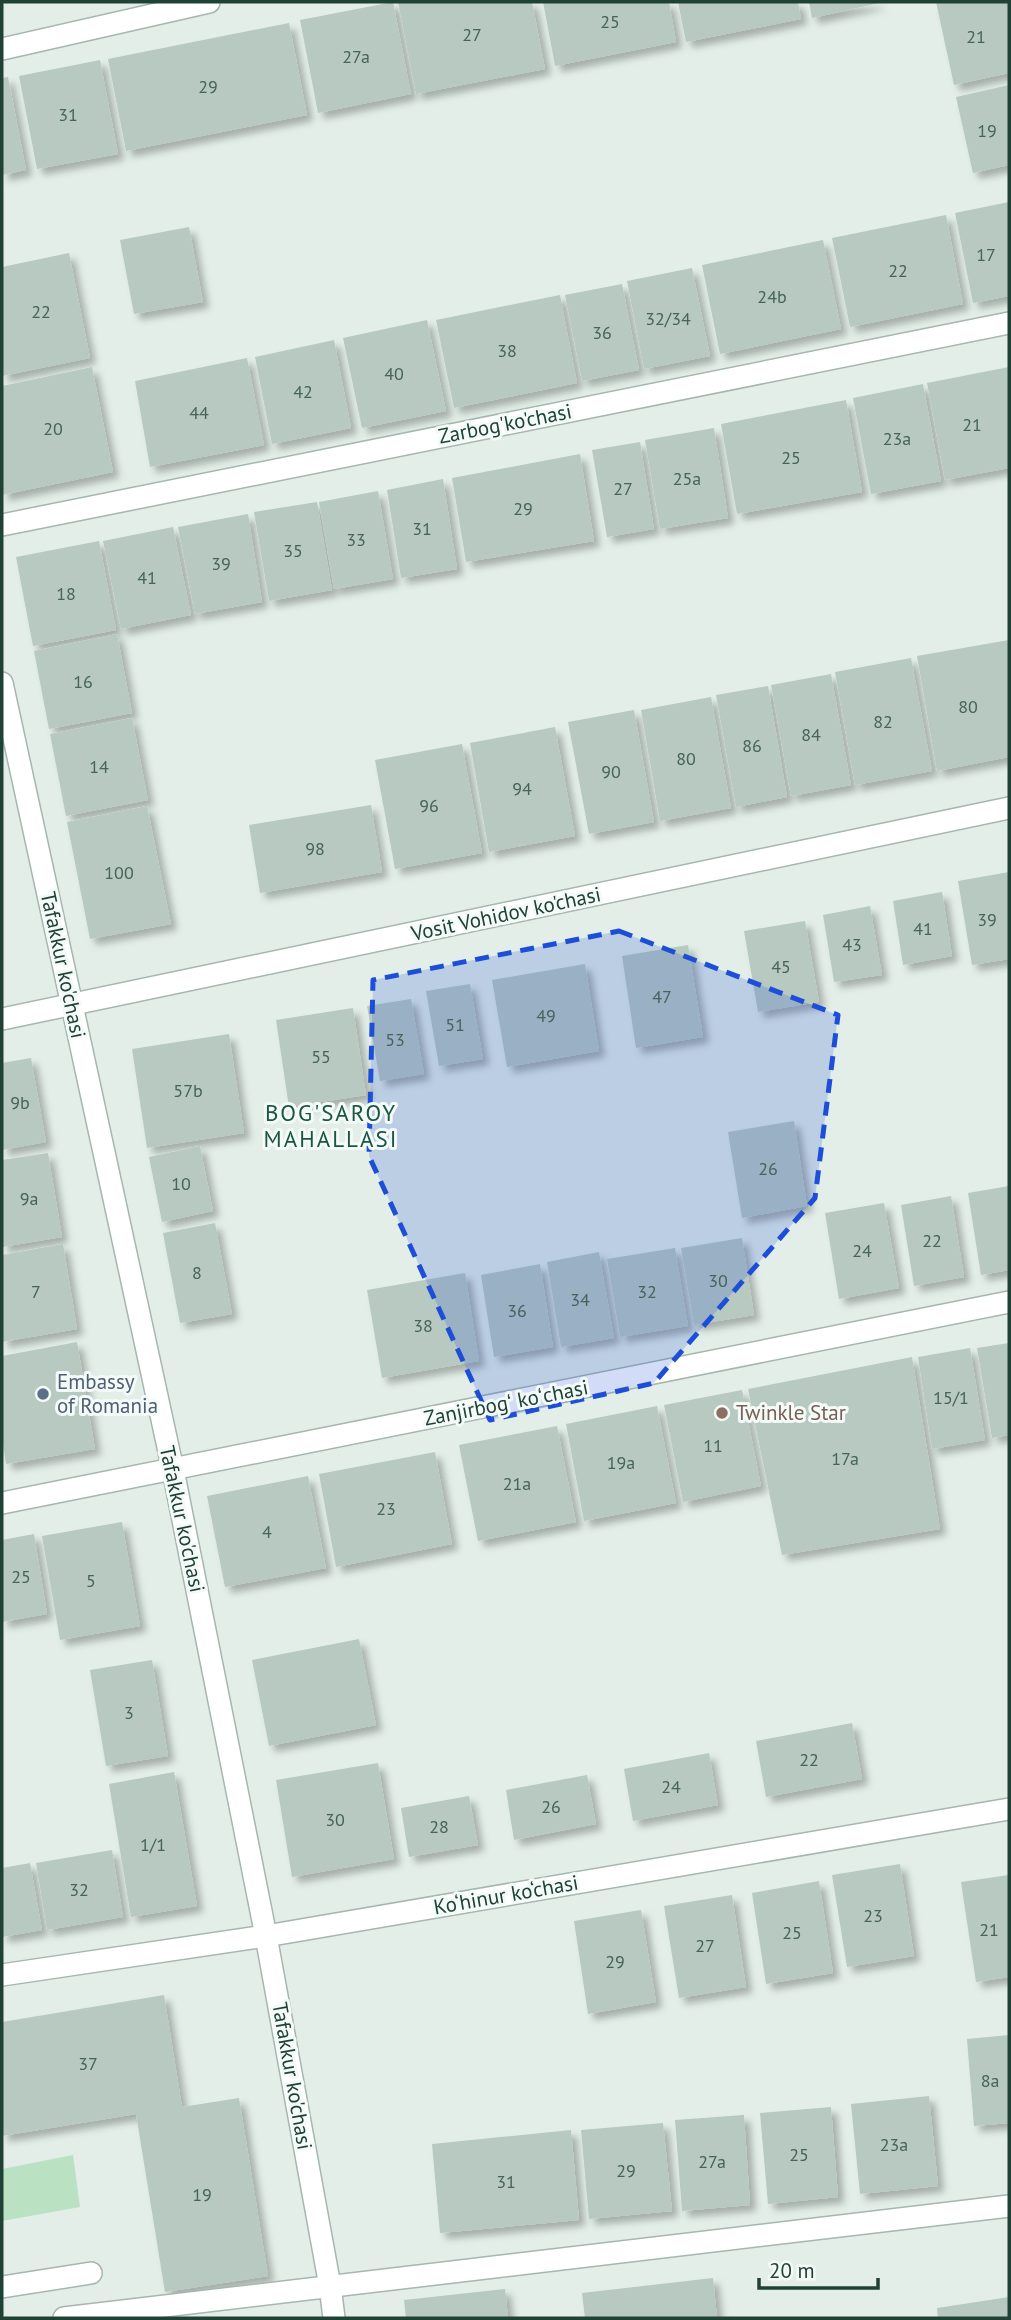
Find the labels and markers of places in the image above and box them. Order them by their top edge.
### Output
place label: Embassy of Romania [57,1368,158,1419]
marker: Embassy of Romania [35,1386,51,1402]
place label: Twinkle Star [736,1399,846,1426]
marker: Twinkle Star [714,1405,730,1421]

